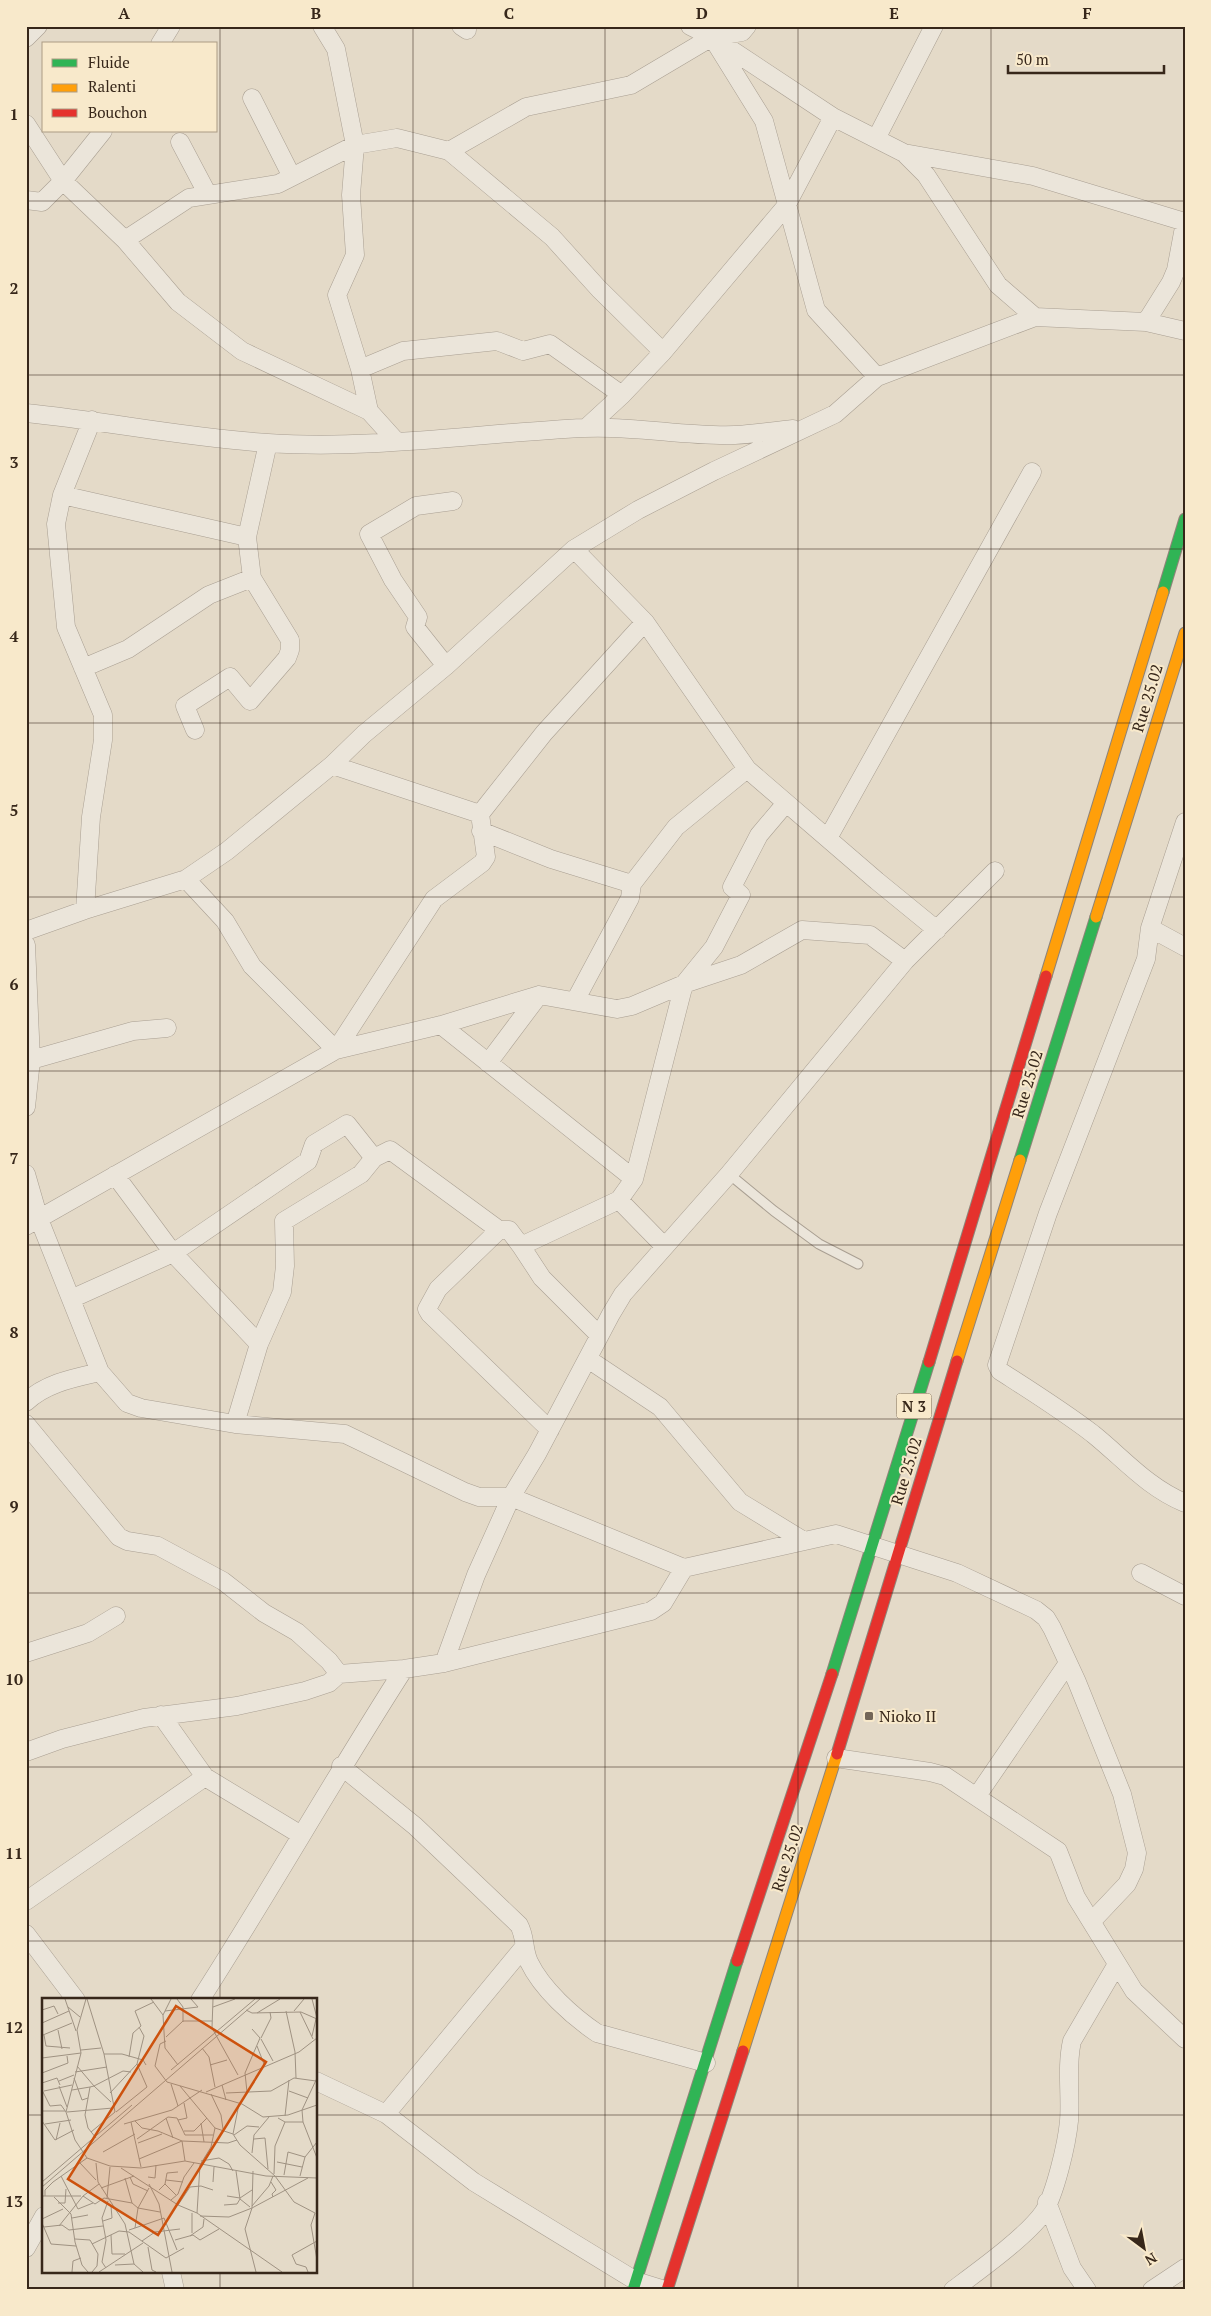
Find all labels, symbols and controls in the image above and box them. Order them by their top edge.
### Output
text: A [118,2,130,24]
text: B [311,2,321,24]
text: C [504,2,514,24]
text: D [696,2,708,24]
text: E [889,2,899,24]
text: F [1082,2,1092,24]
legend [42,42,218,132]
scale bar [1008,42,1165,74]
text: 50 m [1016,49,1049,69]
text: Fluide [88,52,130,72]
text: Ralenti [88,76,136,96]
text: Bouchon [88,102,147,122]
text: 1 [9,103,19,125]
text: 2 [9,277,19,299]
text: 3 [9,451,19,473]
text: 4 [9,625,19,647]
street label: Rue 25.02 [1126,661,1168,735]
text: 5 [9,799,19,821]
text: 6 [9,973,19,995]
street label: Rue 25.02 [1006,1047,1048,1121]
text: 7 [9,1147,19,1169]
text: 8 [9,1321,19,1343]
road number: N 3 [896,1394,932,1418]
street label: Rue 25.02 [885,1434,927,1508]
text: 9 [9,1495,19,1517]
text: 10 [5,1668,23,1690]
place label: Nioko II [879,1705,936,1727]
marker: Nioko II [863,1710,875,1722]
street label: Rue 25.02 [766,1821,808,1895]
text: 11 [5,1842,23,1864]
inset map [42,1998,318,2274]
text: 12 [5,2016,23,2038]
text: 13 [5,2190,23,2212]
north arrow [1118,2224,1168,2274]
text: N [1141,2249,1161,2271]

